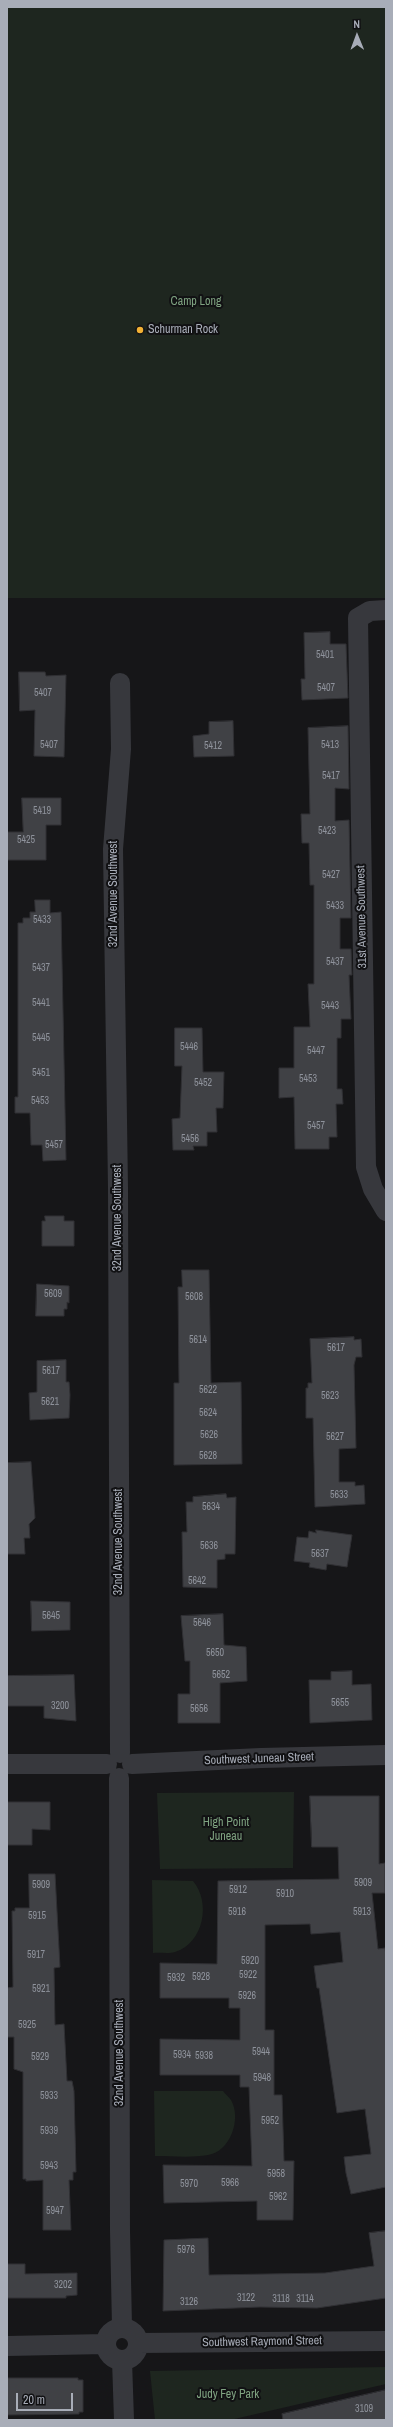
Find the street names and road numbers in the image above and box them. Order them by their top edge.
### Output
street label: 32nd Avenue Southwest [107,841,121,947]
street label: 31st Avenue Southwest [354,865,370,969]
street label: 32nd Avenue Southwest [111,1165,125,1271]
street label: 32nd Avenue Southwest [112,1489,126,1595]
street label: Southwest Juneau Street [204,1750,314,1768]
street label: 32nd Avenue Southwest [113,2000,127,2106]
street label: Southwest Raymond Street [202,2334,322,2350]

